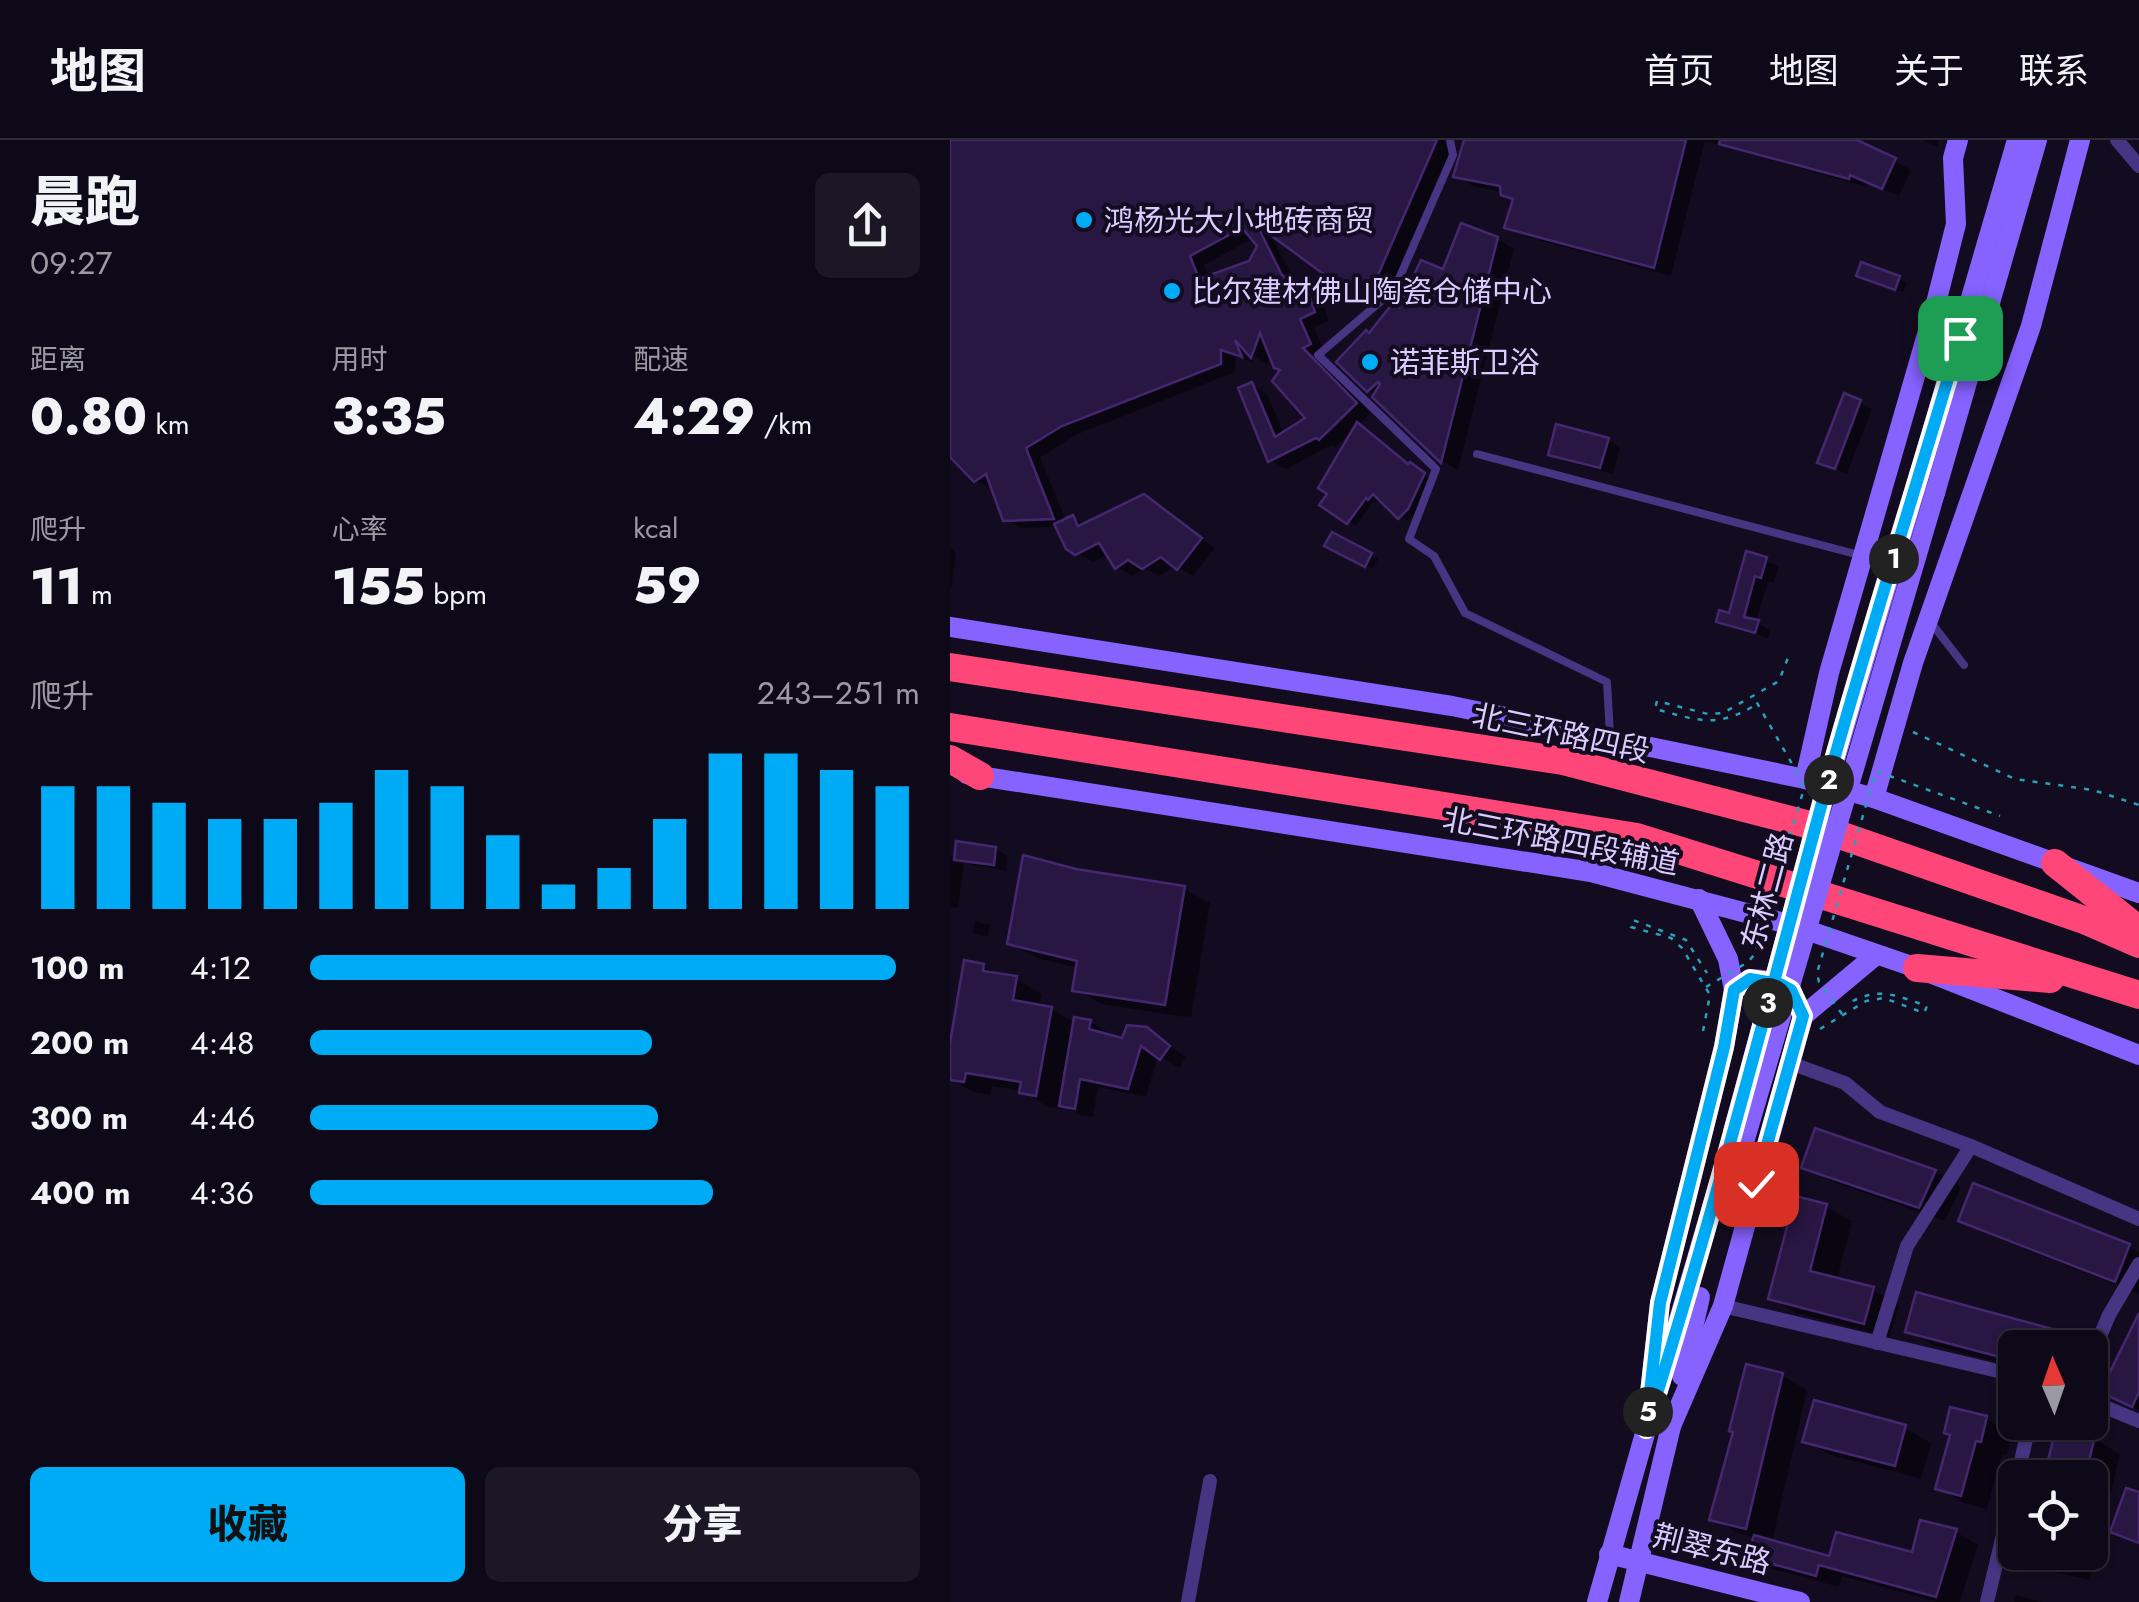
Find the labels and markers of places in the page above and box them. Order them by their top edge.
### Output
place label: 鸿杨光大小地砖商贸 [1104,199,1374,242]
marker: 鸿杨光大小地砖商贸 [1073,209,1095,231]
place label: 比尔建材佛山陶瓷仓储中心 [1192,270,1552,313]
marker: 比尔建材佛山陶瓷仓储中心 [1161,280,1183,302]
pin [1918,296,2003,381]
place label: 诺菲斯卫浴 [1390,341,1540,384]
marker: 诺菲斯卫浴 [1359,351,1381,373]
pin: 1 [1869,534,1919,584]
pin: 2 [1804,755,1854,805]
pin: 3 [1743,978,1793,1028]
pin [1714,1142,1799,1227]
pin: 5 [1623,1387,1673,1437]

